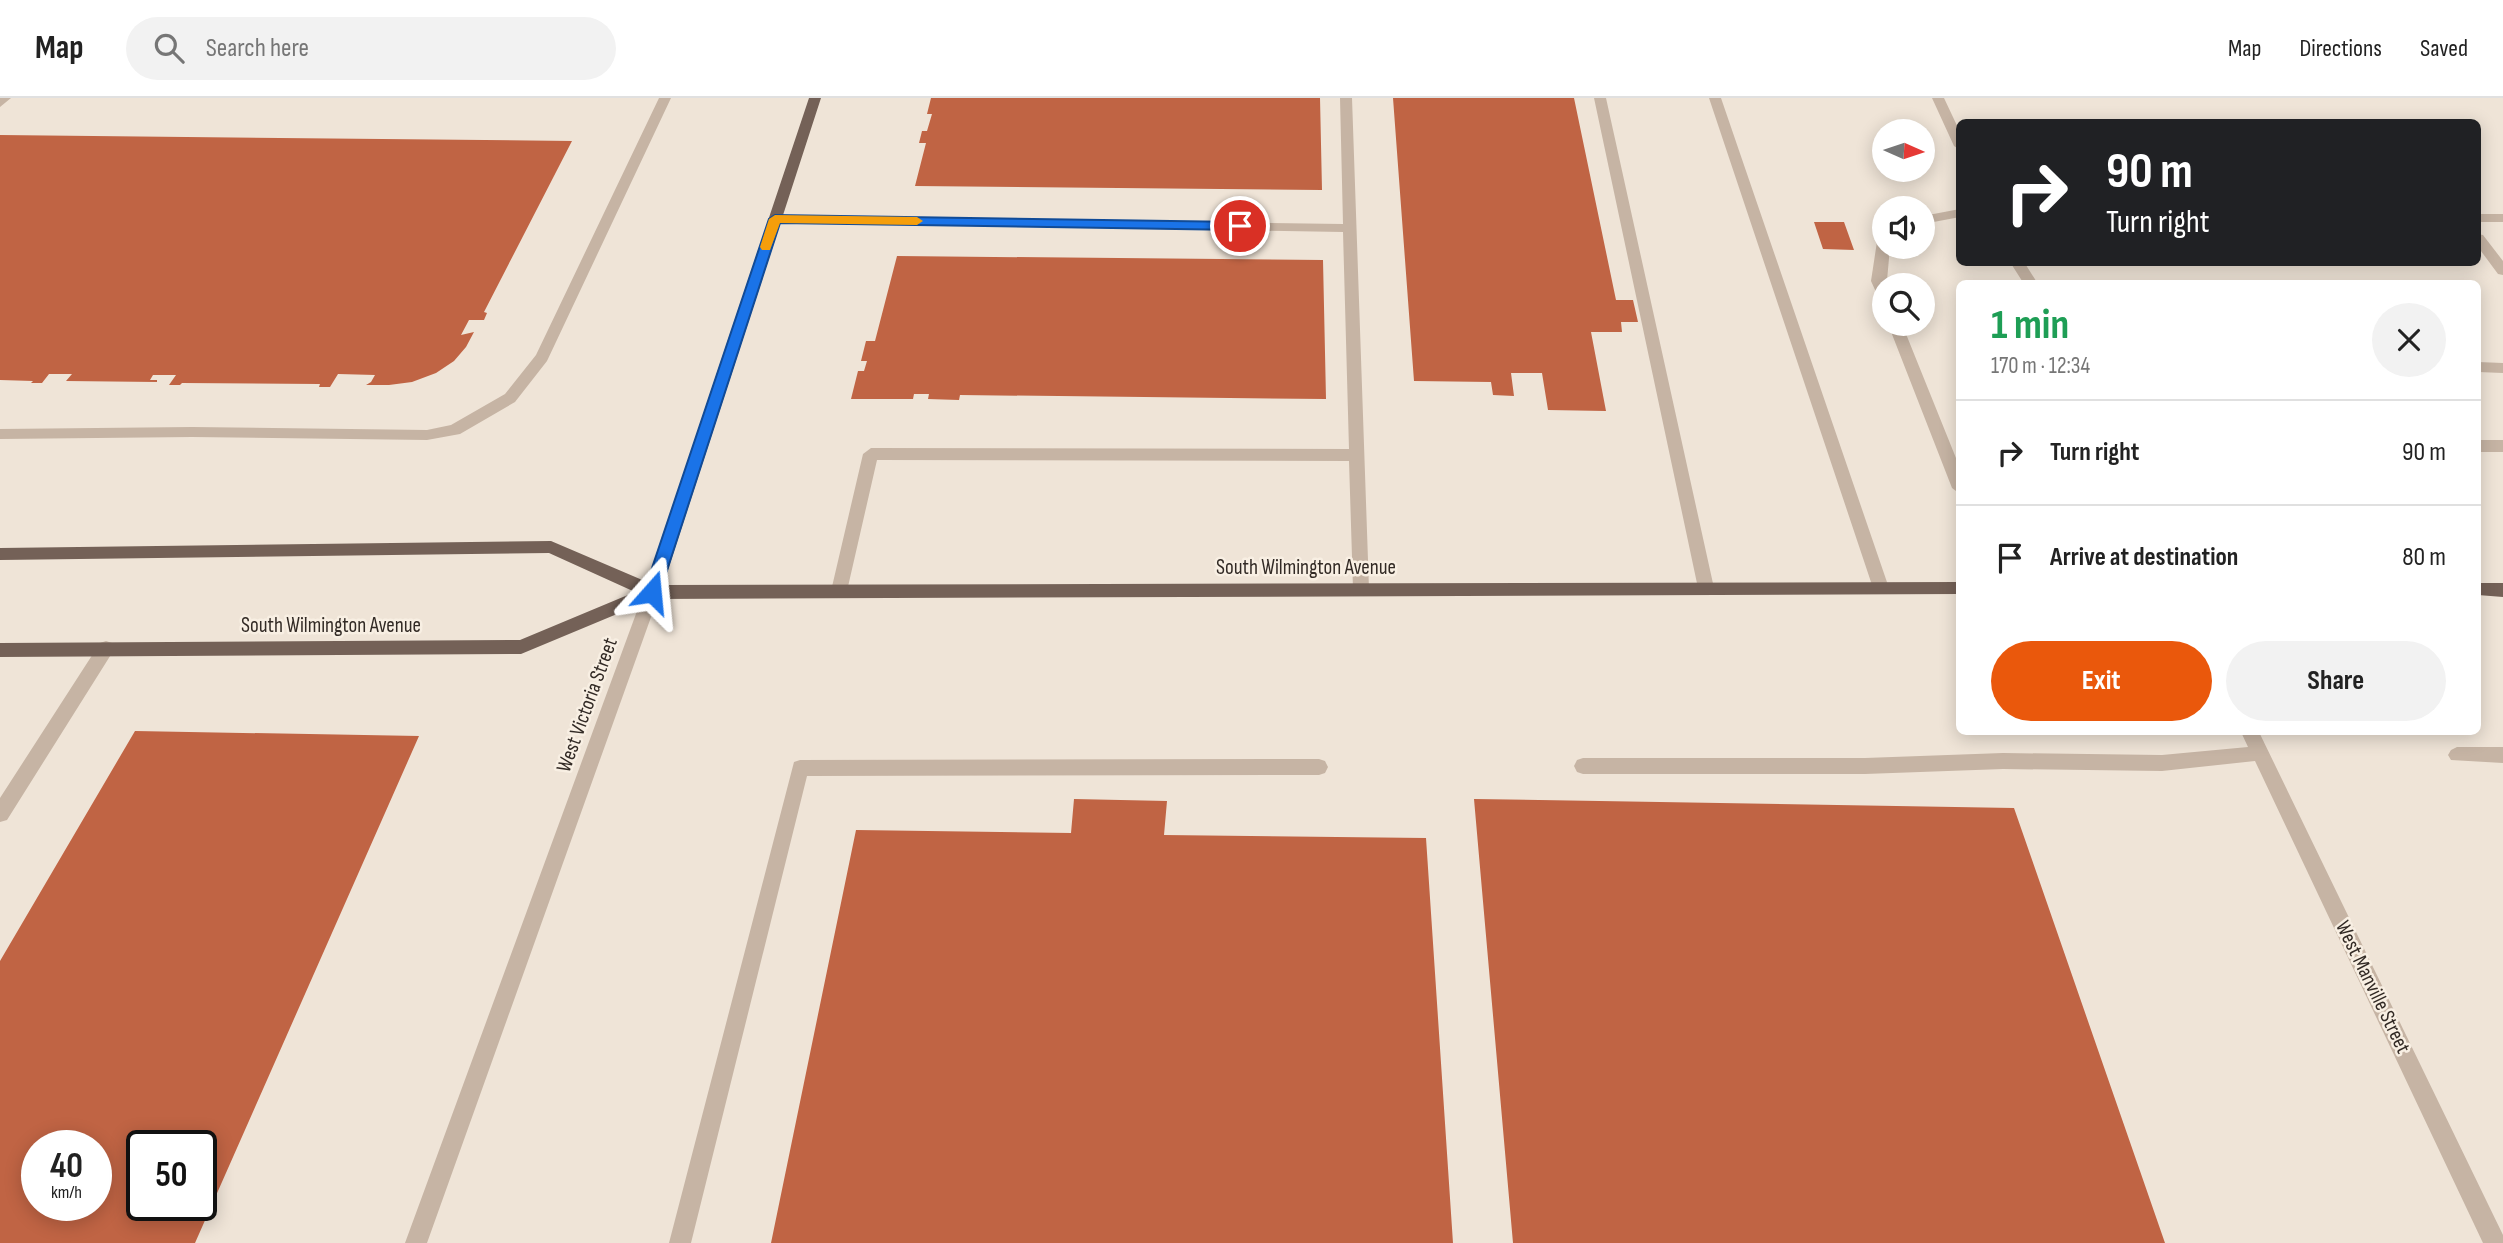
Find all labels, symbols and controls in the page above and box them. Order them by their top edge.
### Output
search box [126,17,616,80]
text: Map [35,28,84,68]
icon: search [150,29,188,67]
text: Search here [206,33,309,64]
text: Map [2228,34,2261,63]
text: Directions [2299,34,2382,63]
text: Saved [2420,34,2468,63]
north arrow [1872,119,1936,182]
map controls [1872,119,1935,336]
text: 90 m [2106,143,2193,202]
icon: right [1991,147,2082,238]
pin [1210,196,1270,256]
button: sound [1872,196,1935,259]
text: Turn right [2106,203,2210,242]
icon: arrive [1221,207,1259,245]
button: search [1872,273,1935,336]
text: 1 min [1991,300,2069,351]
button: close [2372,303,2446,377]
text: 170 m · 12:34 [1991,352,2090,380]
icon: right [1991,434,2029,472]
text: Turn right [2050,437,2139,468]
text: 90 m [2402,437,2446,468]
icon: arrive [1991,539,2029,577]
text: Arrive at destination [2050,542,2238,573]
text: 80 m [2402,542,2446,573]
position arrow [615,555,689,629]
street label: South Wilmington Avenue [1216,555,1396,580]
street label: South Wilmington Avenue [241,613,421,638]
street label: West Victoria Street [551,634,623,776]
button: Exit [1991,641,2212,721]
button: Share [2226,641,2446,721]
street label: West Manville Street [2330,917,2416,1057]
speed limit sign: 50 [126,1130,217,1221]
text: 40 [50,1145,83,1188]
text: km/h [51,1182,82,1203]

